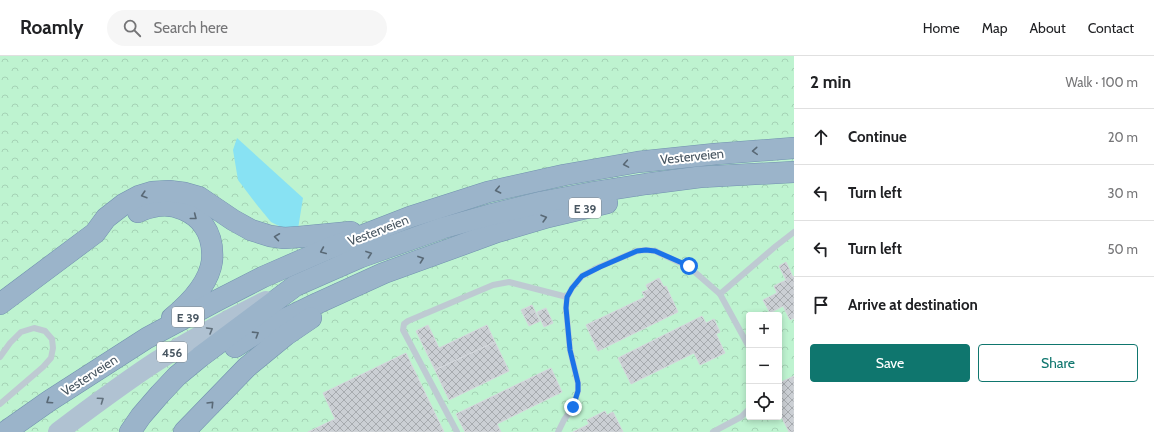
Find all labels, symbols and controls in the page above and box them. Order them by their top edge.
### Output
search box [107,10,387,46]
text: Roamly [20,16,83,39]
icon: search [121,17,143,39]
text: Search here [153,19,228,37]
text: Home [923,19,960,37]
text: Map [982,19,1007,37]
text: About [1029,19,1066,37]
text: Contact [1088,19,1134,37]
text: 2 min [810,72,851,92]
text: Walk · 100 m [1065,74,1138,90]
icon: ahead [810,126,832,148]
text: Continue [848,128,907,146]
text: 20 m [1108,129,1138,145]
street label: Vesterveien [659,145,725,167]
one-way arrow [752,146,758,155]
one-way arrow [623,159,629,168]
icon: left [810,182,832,204]
text: Turn left [848,184,902,202]
one-way arrow [495,185,502,193]
text: 30 m [1108,185,1138,201]
one-way arrow [141,190,148,199]
road number: E 39 [569,198,601,218]
street label: Vesterveien [345,211,411,249]
one-way arrow [190,212,197,219]
one-way arrow [541,214,548,223]
one-way arrow [274,233,280,242]
icon: left [810,238,832,260]
text: Turn left [848,240,902,258]
text: 50 m [1108,241,1138,257]
one-way arrow [319,247,326,255]
one-way arrow [366,251,373,259]
one-way arrow [418,256,425,264]
route start [680,257,698,275]
icon: arrive [810,294,832,316]
text: Arrive at destination [848,296,978,314]
road number: E 39 [172,307,204,327]
map controls [746,312,782,420]
button: + [746,312,782,348]
one-way arrow [206,328,213,335]
one-way arrow [252,331,259,338]
road number: 456 [157,342,187,362]
button: Save [810,344,970,382]
button: Share [978,344,1138,382]
button: − [746,348,782,384]
street label: Vesterveien [58,351,120,399]
button: locate [746,384,782,420]
one-way arrow [47,396,54,403]
one-way arrow [96,398,103,405]
route end [564,398,582,416]
one-way arrow [206,401,214,409]

